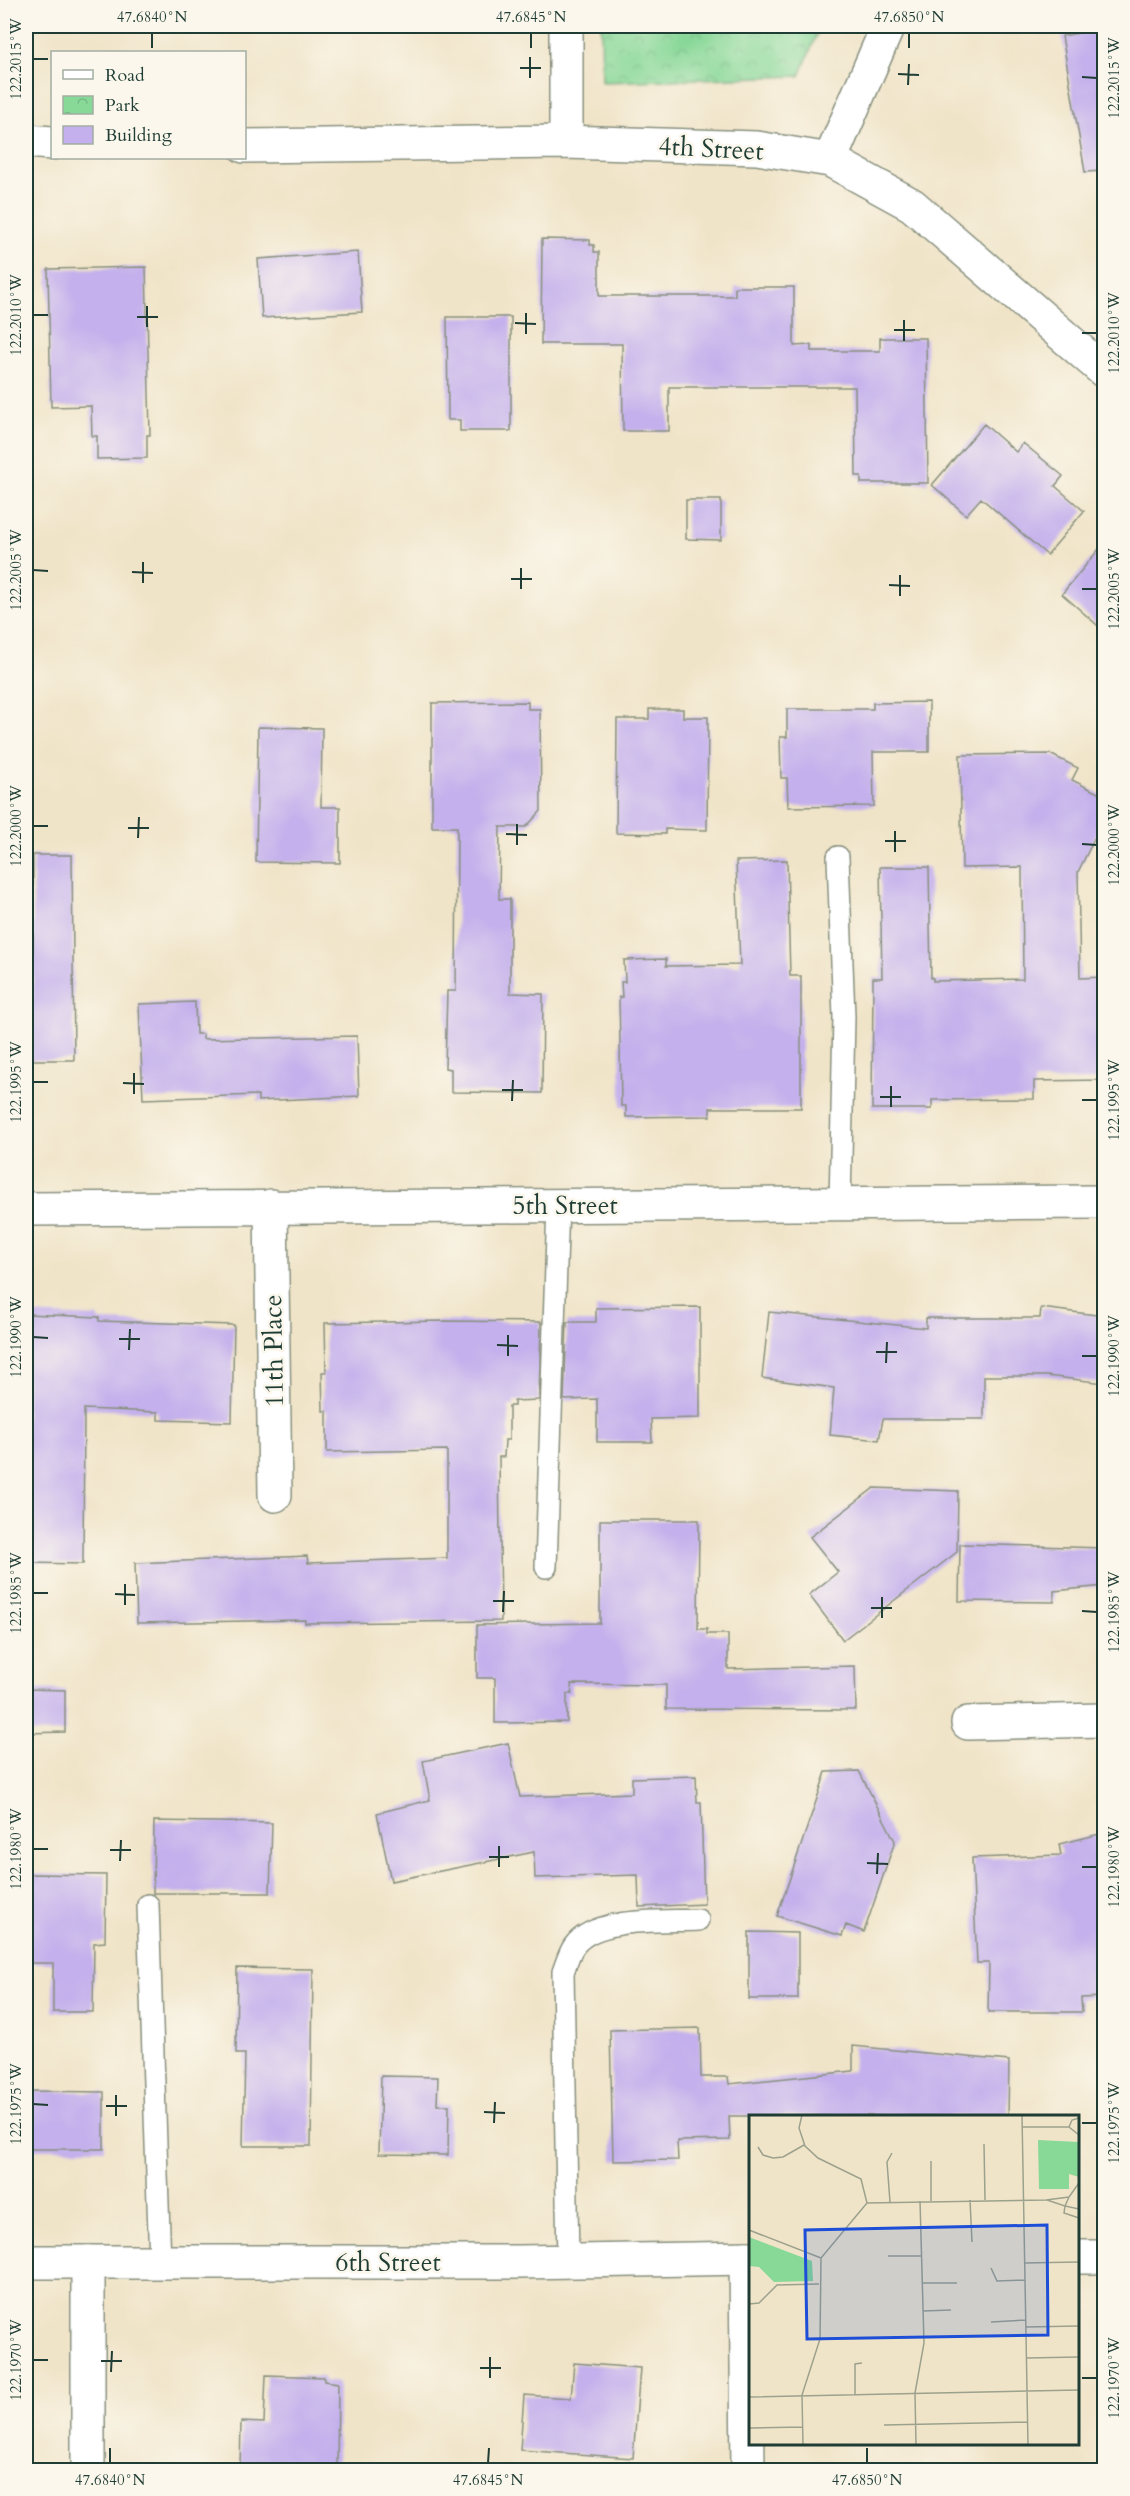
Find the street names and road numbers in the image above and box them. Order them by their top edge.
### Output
street label: 4th Street [657,128,764,169]
street label: 5th Street [512,1188,618,1223]
street label: 11th Place [255,1294,292,1408]
street label: 6th Street [335,2245,441,2280]

